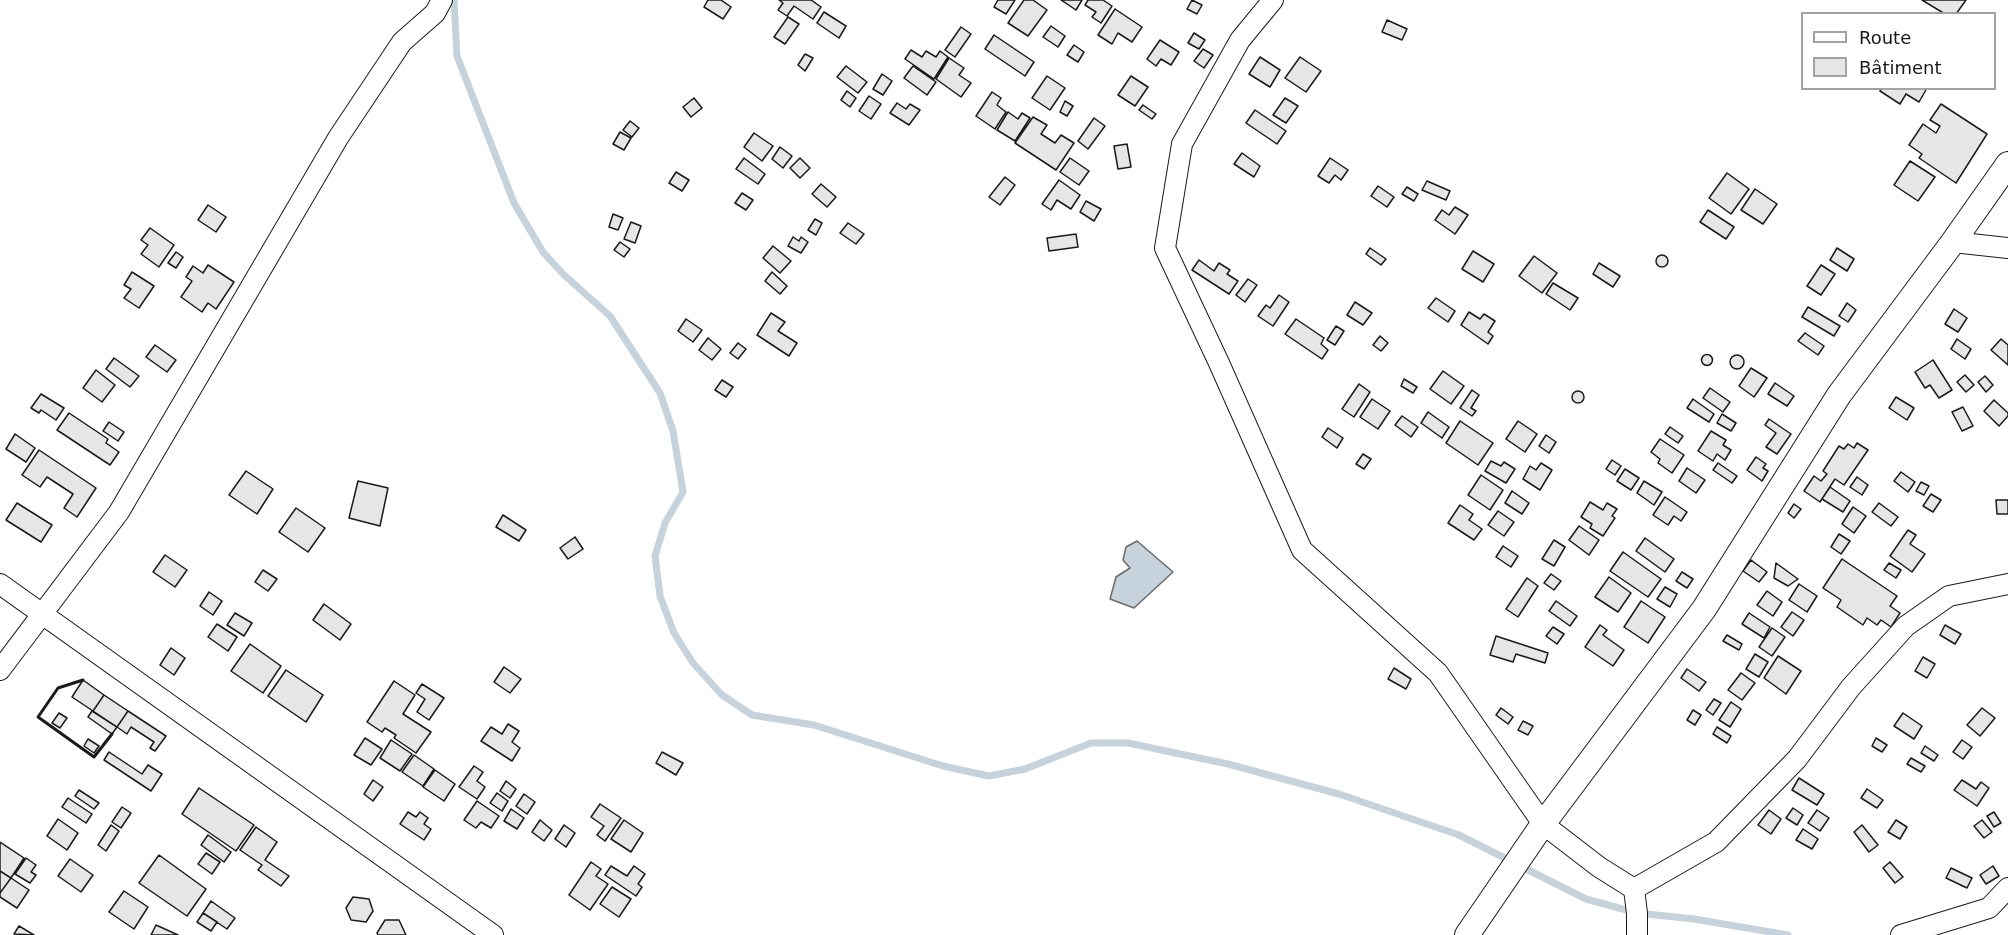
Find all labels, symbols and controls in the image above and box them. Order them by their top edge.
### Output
legend [1801,12,1996,90]
text: Route [1859,27,1911,48]
text: Bâtiment [1859,57,1942,78]

